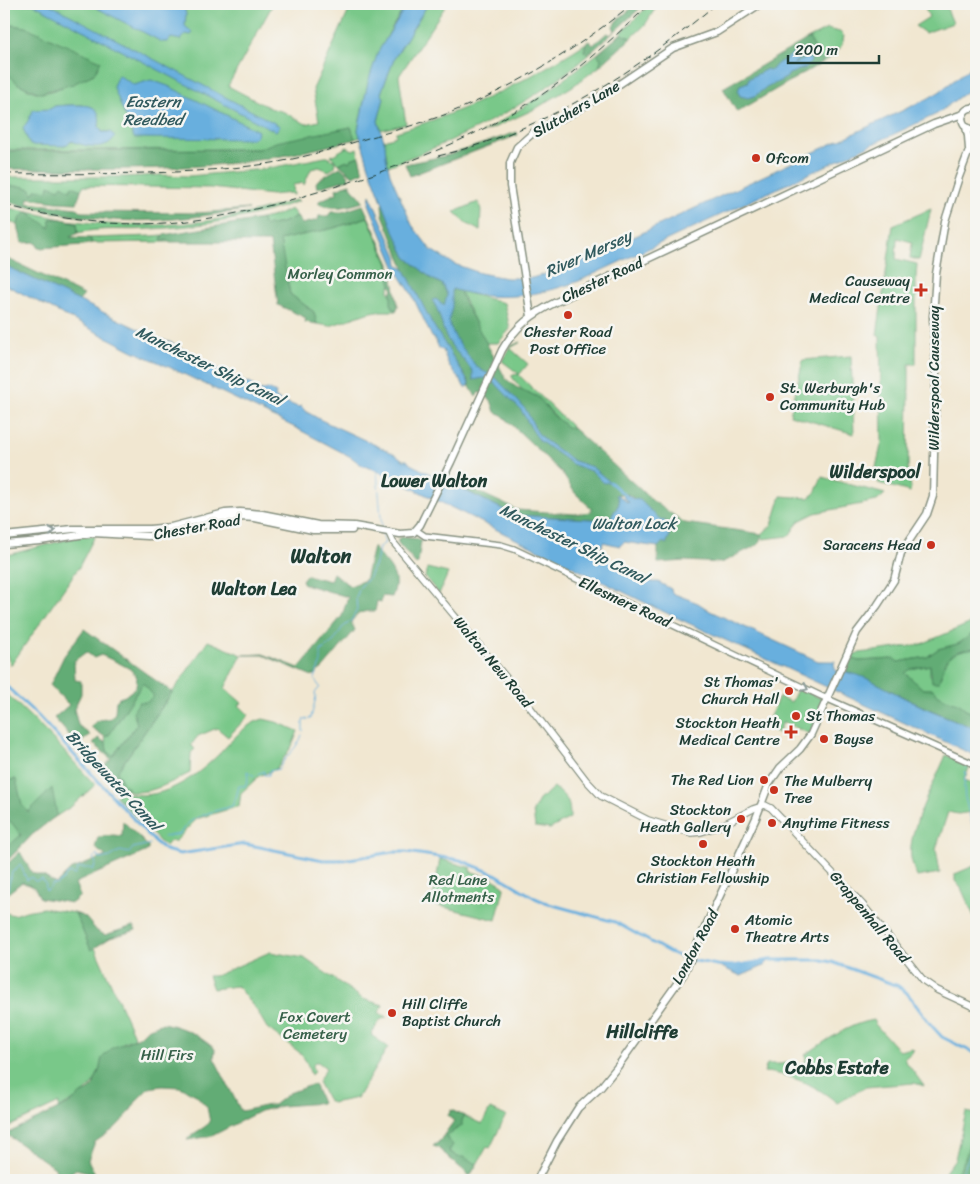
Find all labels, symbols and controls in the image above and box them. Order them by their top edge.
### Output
scale bar [788,32,879,64]
text: 200 m [795,37,839,63]
street label: Slutchers Lane [527,73,625,145]
water label: Eastern Reedbed [123,87,187,134]
place label: Ofcom [766,145,809,171]
marker: Ofcom [750,152,762,164]
water label: River Mersey [540,220,639,285]
street label: Chester Road [557,249,648,310]
park label: Morley Common [287,261,393,287]
place label: Causeway Medical Centre [809,268,910,311]
marker: Causeway Medical Centre [914,283,928,297]
street label: Wilderspool Causeway [921,305,947,450]
marker: Chester Road Post Office [562,309,574,321]
water label: Manchester Ship Canal [131,317,292,415]
place label: Chester Road Post Office [524,319,613,362]
place label: St. Werburgh's Community Hub [780,375,885,418]
marker: St. Werburgh's Community Hub [764,391,776,403]
district label: Wilderspool [829,456,921,488]
district label: Lower Walton [381,465,487,497]
water label: Manchester Ship Canal [495,495,656,593]
street label: Chester Road [152,506,243,547]
water label: Walton Lock [592,509,679,538]
one-way arrow [49,526,57,537]
place label: Saracens Head [823,532,922,558]
district label: Walton [291,539,352,574]
marker: Saracens Head [925,539,937,551]
street label: Ellesmere Road [574,569,677,635]
district label: Walton Lea [211,573,297,605]
street label: Walton New Road [447,610,540,715]
place label: St Thomas' Church Hall [702,669,780,712]
one-way arrow [800,682,809,692]
marker: St Thomas' Church Hall [783,685,795,697]
place label: St Thomas [806,703,875,729]
place label: Stockton Heath Medical Centre [676,710,780,753]
marker: St Thomas [790,710,802,722]
water label: Bridgewater Canal [59,723,171,840]
marker: Stockton Heath Medical Centre [784,725,798,739]
place label: Bayse [834,726,874,752]
marker: Bayse [818,733,830,745]
place label: The Red Lion [671,767,754,793]
place label: The Mulberry Tree [784,768,872,811]
marker: The Red Lion [758,774,770,786]
marker: The Mulberry Tree [768,784,780,796]
place label: Stockton Heath Gallery [640,797,731,840]
place label: Anytime Fitness [781,810,890,836]
marker: Stockton Heath Gallery [735,813,747,825]
marker: Anytime Fitness [766,817,778,829]
marker: Stockton Heath Christian Fellowship [697,838,709,850]
place label: Stockton Heath Christian Fellowship [637,848,769,891]
street label: Grappenhall Road [823,865,918,970]
park label: Red Lane Allotments [421,867,494,910]
street label: London Road [664,904,726,989]
place label: Atomic Theatre Arts [744,907,830,950]
marker: Atomic Theatre Arts [729,923,741,935]
place label: Hill Cliffe Baptist Church [402,991,501,1034]
park label: Fox Covert Cemetery [279,1004,351,1047]
marker: Hill Cliffe Baptist Church [386,1007,398,1019]
district label: Hillcliffe [605,1016,678,1048]
park label: Hill Firs [141,1042,193,1068]
district label: Cobbs Estate [784,1052,890,1084]

